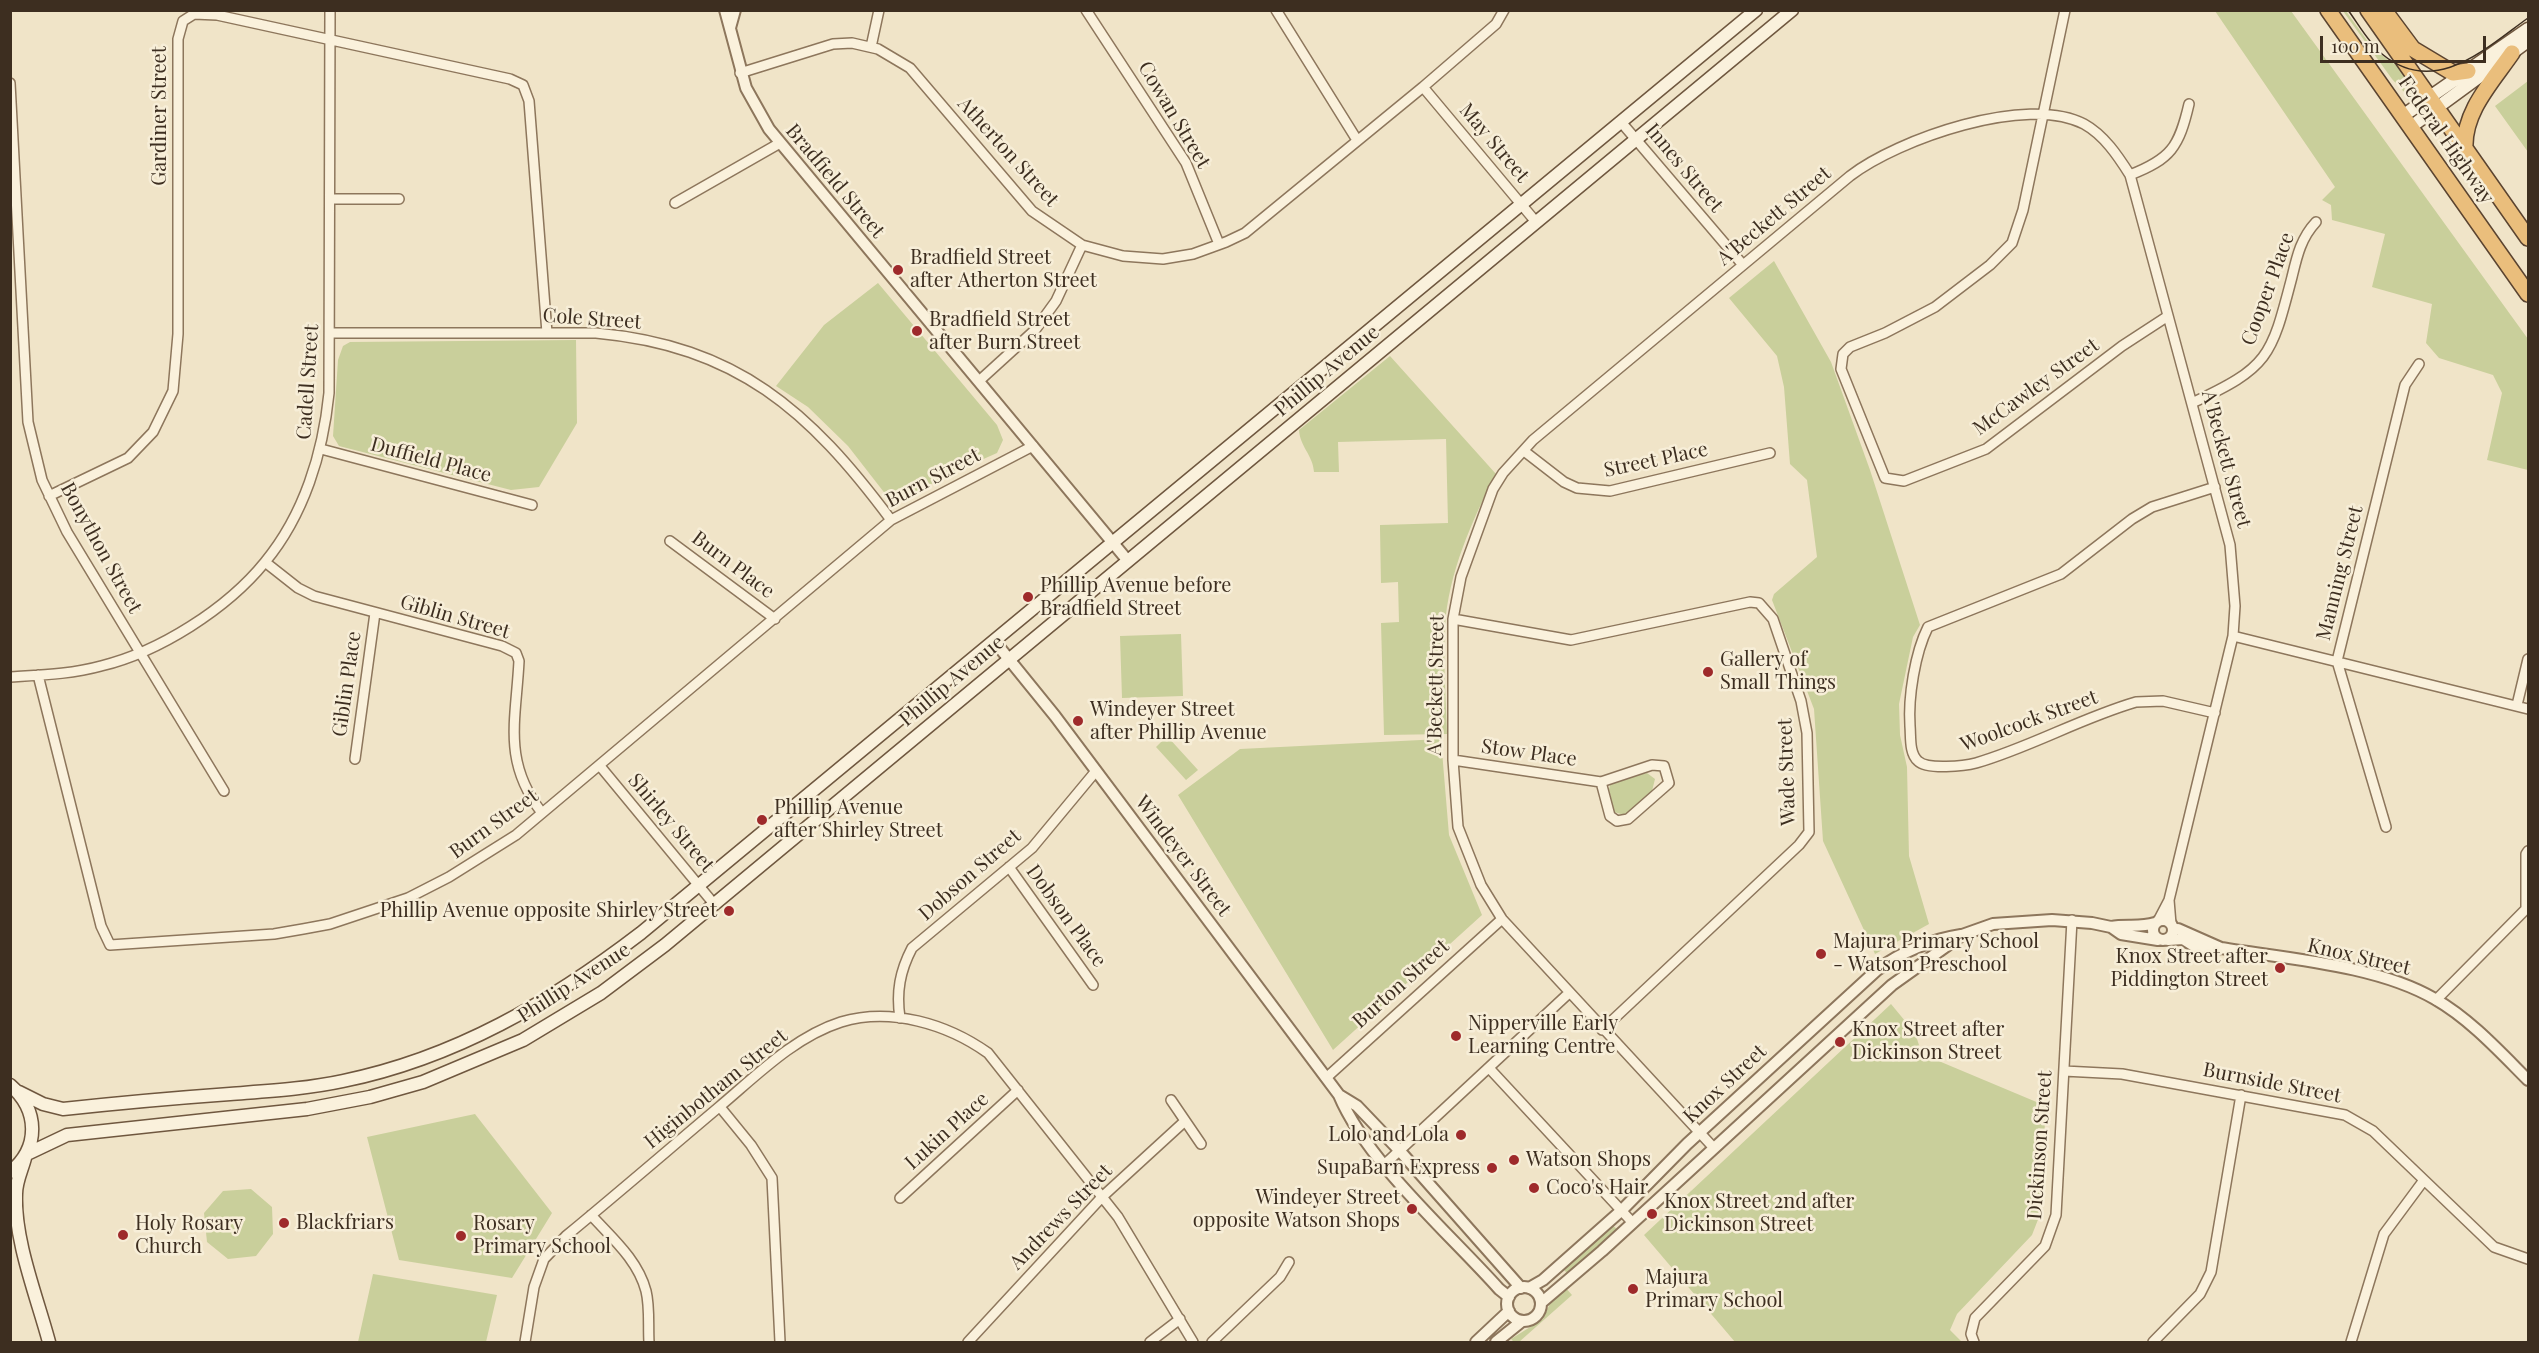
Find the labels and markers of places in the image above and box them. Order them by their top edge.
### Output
place label: Bradfield Street after Atherton Street [910,246,1097,293]
marker: Bradfield Street after Atherton Street [891,263,905,277]
place label: Bradfield Street after Burn Street [929,308,1080,355]
marker: Bradfield Street after Burn Street [910,324,924,338]
place label: Phillip Avenue before Bradfield Street [1040,574,1231,621]
marker: Phillip Avenue before Bradfield Street [1021,590,1035,604]
place label: Gallery of Small Things [1720,648,1836,695]
marker: Gallery of Small Things [1701,665,1715,679]
place label: Windeyer Street after Phillip Avenue [1090,698,1267,745]
marker: Windeyer Street after Phillip Avenue [1071,714,1085,728]
place label: Phillip Avenue after Shirley Street [774,796,943,843]
marker: Phillip Avenue after Shirley Street [755,813,769,827]
place label: Phillip Avenue opposite Shirley Street [380,899,717,923]
marker: Phillip Avenue opposite Shirley Street [722,904,736,918]
place label: Majura Primary School - Watson Preschool [1833,930,2039,977]
place label: Knox Street after Piddington Street [2110,945,2268,992]
marker: Majura Primary School - Watson Preschool [1814,947,1828,961]
marker: Knox Street after Piddington Street [2273,961,2287,975]
place label: Nipperville Early Learning Centre [1468,1012,1618,1059]
place label: Knox Street after Dickinson Street [1852,1018,2004,1065]
marker: Nipperville Early Learning Centre [1449,1029,1463,1043]
marker: Knox Street after Dickinson Street [1833,1035,1847,1049]
place label: Lolo and Lola [1328,1123,1449,1147]
marker: Lolo and Lola [1454,1128,1468,1142]
place label: Watson Shops [1526,1148,1651,1172]
marker: Watson Shops [1507,1153,1521,1167]
place label: SupaBarn Express [1317,1156,1480,1180]
marker: SupaBarn Express [1485,1161,1499,1175]
place label: Coco's Hair [1546,1176,1648,1200]
marker: Coco's Hair [1527,1181,1541,1195]
place label: Windeyer Street opposite Watson Shops [1193,1186,1400,1233]
place label: Knox Street 2nd after Dickinson Street [1664,1190,1855,1237]
marker: Windeyer Street opposite Watson Shops [1405,1202,1419,1216]
marker: Knox Street 2nd after Dickinson Street [1645,1207,1659,1221]
place label: Blackfriars [296,1211,394,1235]
place label: Holy Rosary Church [135,1212,243,1259]
place label: Rosary Primary School [473,1212,611,1259]
marker: Blackfriars [277,1216,291,1230]
marker: Holy Rosary Church [116,1228,130,1242]
marker: Rosary Primary School [454,1229,468,1243]
place label: Majura Primary School [1645,1266,1783,1313]
marker: Majura Primary School [1626,1282,1640,1296]

